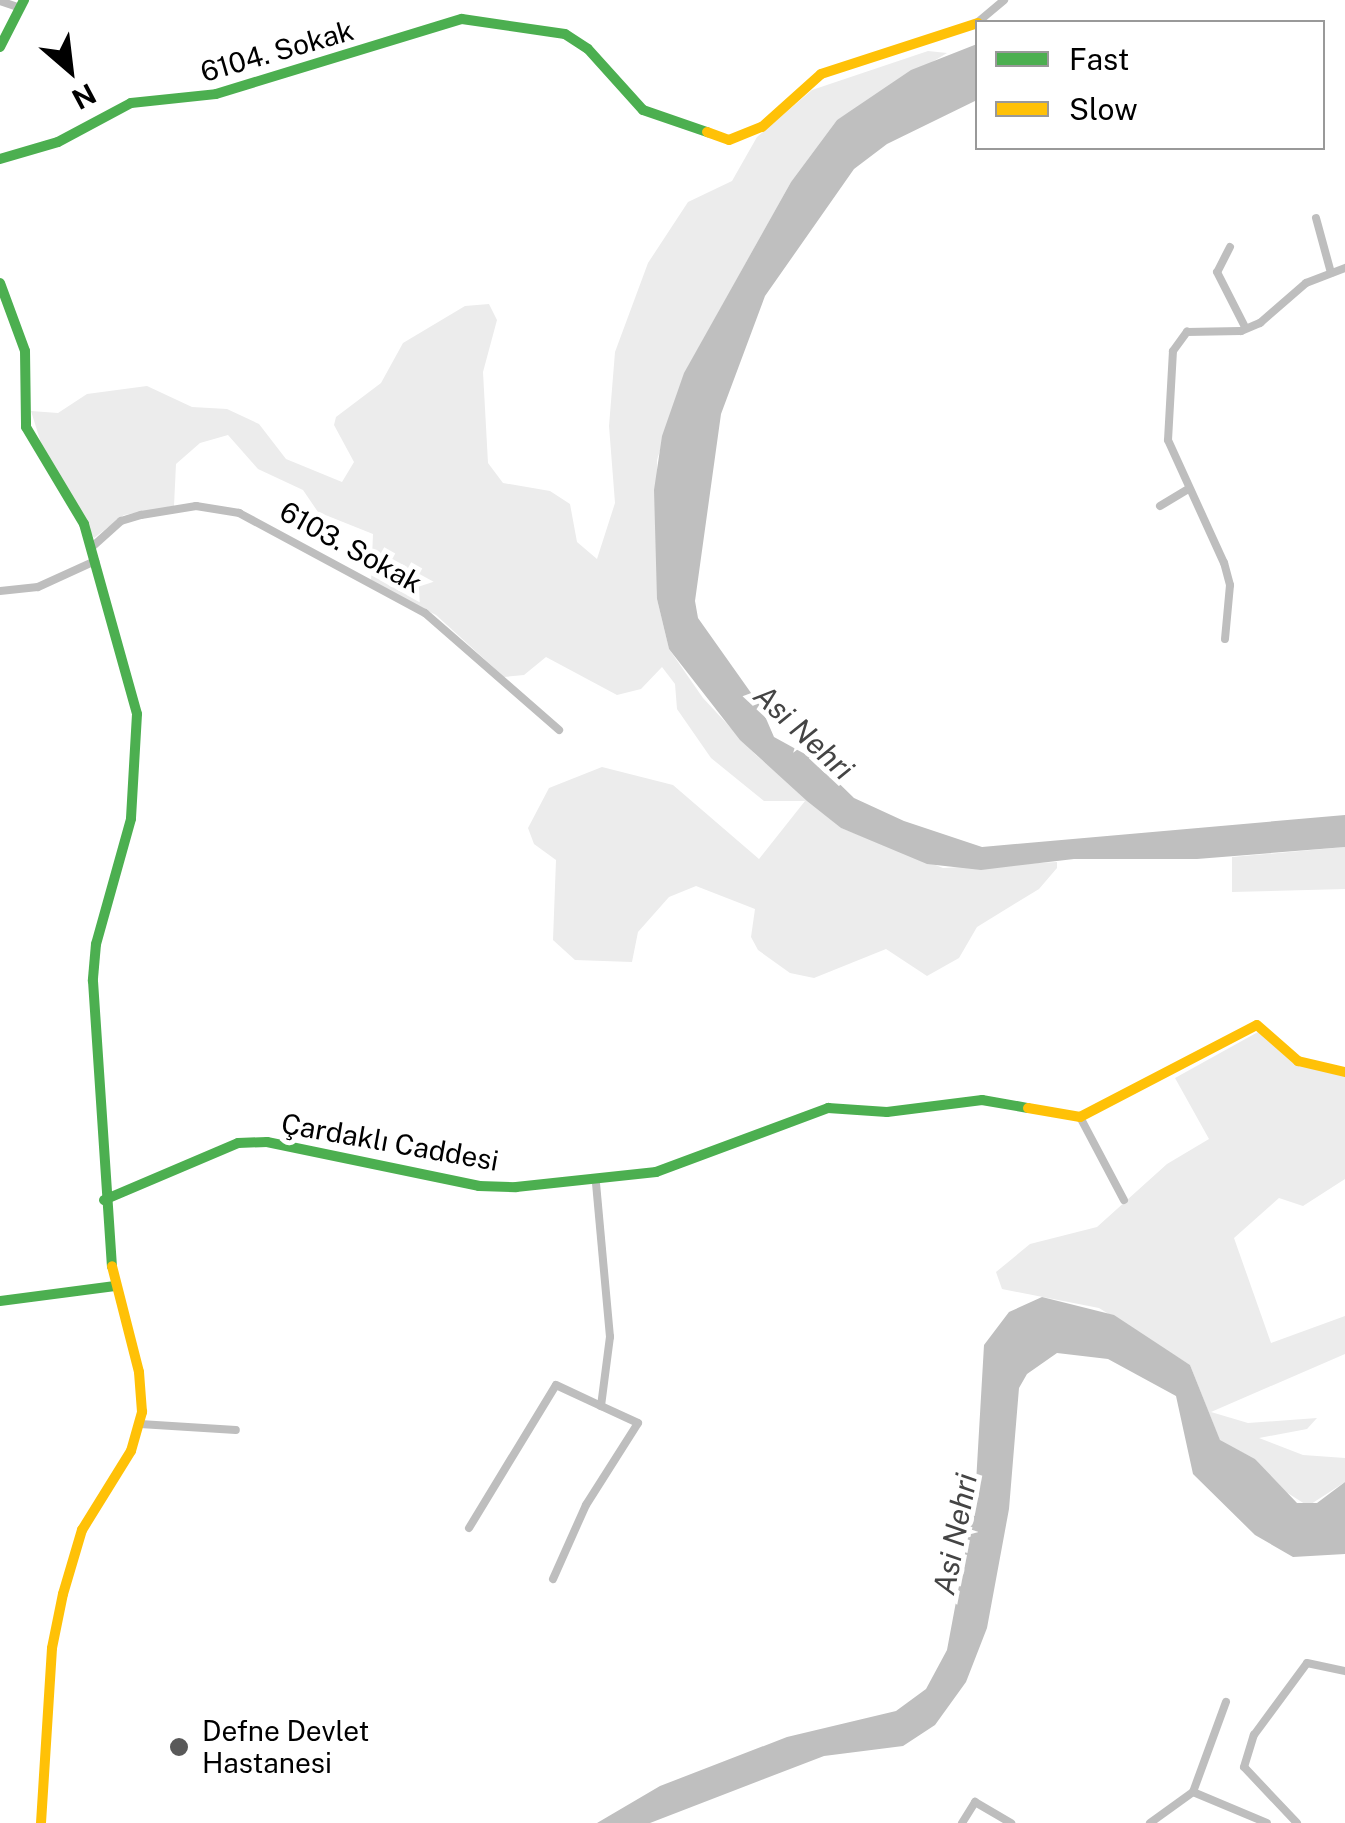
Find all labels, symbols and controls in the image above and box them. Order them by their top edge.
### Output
street label: 6104. Sokak [197,13,357,89]
north arrow [20,20,120,120]
legend [975,20,1325,150]
text: Fast [1069,41,1129,77]
text: N [67,77,102,117]
text: Slow [1069,91,1138,127]
street label: 6103. Sokak [274,494,428,600]
water label: Asi Nehri [747,677,861,787]
street label: Çardaklı Caddesi [279,1106,501,1178]
water label: Asi Nehri [926,1470,984,1598]
place label: Defne Devlet Hastanesi [202,1714,370,1780]
marker: Defne Devlet Hastanesi [166,1734,192,1760]

